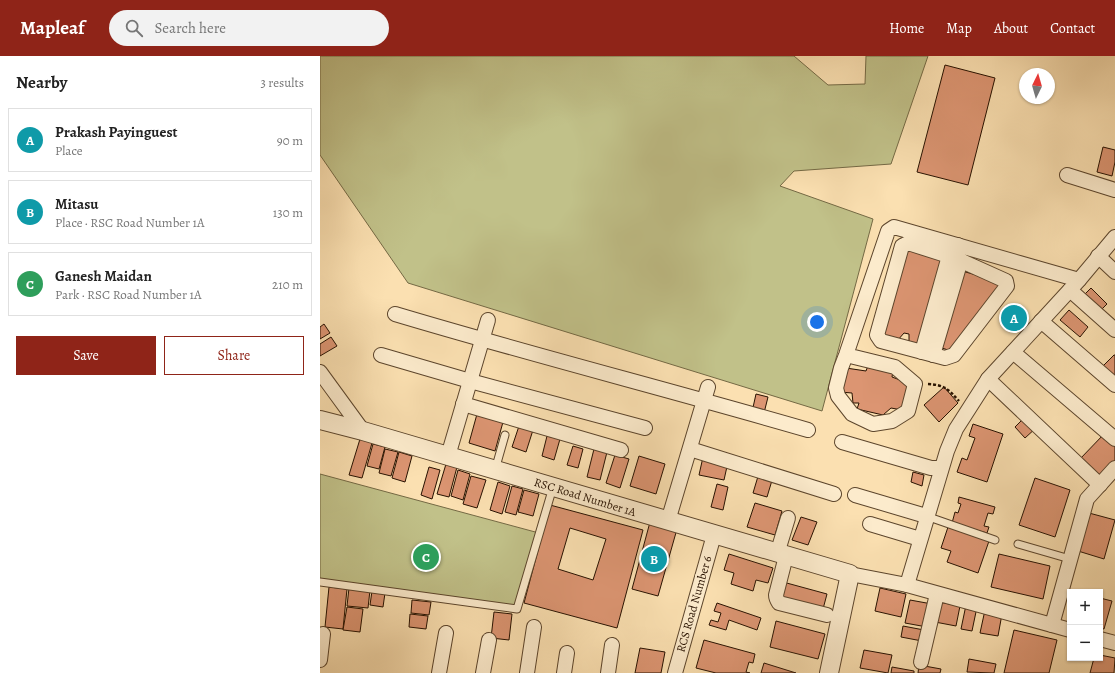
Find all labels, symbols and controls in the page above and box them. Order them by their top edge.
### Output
search box [109,10,389,46]
text: Mapleaf [20,15,85,41]
icon: search [123,17,145,39]
text: Search here [155,18,226,38]
text: Home [889,19,924,38]
text: Map [946,19,972,38]
text: About [994,19,1028,38]
text: Contact [1050,19,1095,38]
north arrow [1019,68,1055,104]
text: Nearby [16,71,67,94]
text: 3 results [260,74,304,91]
text: Prakash Payinguest [55,122,178,142]
text: A [26,132,34,149]
text: 90 m [277,132,303,149]
text: Place [55,142,83,159]
text: Mitasu [55,194,98,214]
text: B [26,204,34,221]
text: 130 m [273,204,303,221]
text: Place · RSC Road Number 1A [55,214,205,231]
text: Ganesh Maidan [55,266,152,286]
text: C [26,276,34,293]
text: 210 m [272,276,303,293]
text: Park · RSC Road Number 1A [55,286,202,303]
pin: A [1001,303,1027,333]
your location [807,312,827,332]
button: Save [16,336,156,375]
button: Share [164,336,304,375]
street label: RSC Road Number 1A [532,474,639,520]
pin: C [413,542,439,572]
pin: B [641,544,667,574]
street label: RCS Road Number 6 [673,553,716,654]
map controls [1067,589,1103,661]
button: + [1067,589,1103,625]
button: − [1067,625,1103,661]

